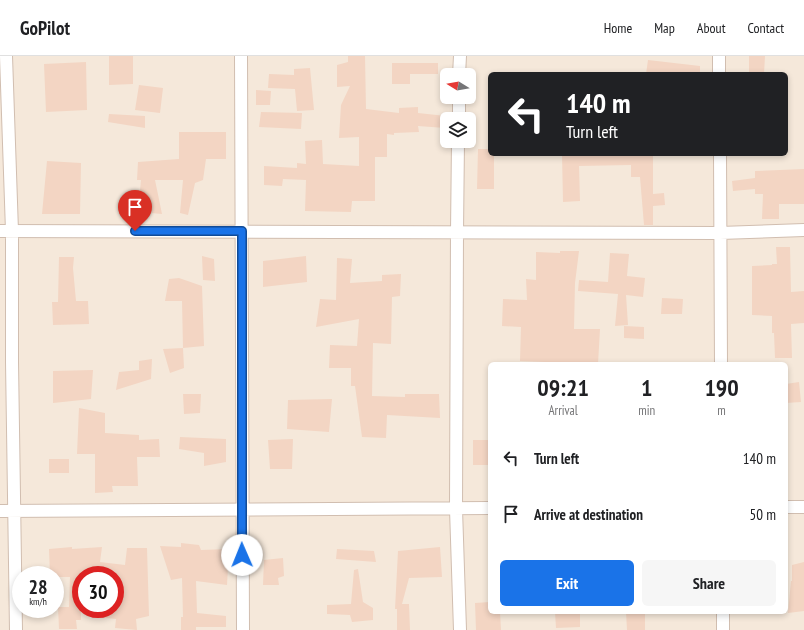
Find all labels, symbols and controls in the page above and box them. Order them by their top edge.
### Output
text: GoPilot [20,16,70,40]
text: Home [604,19,632,37]
text: Map [654,19,675,37]
text: About [697,19,726,37]
text: Contact [748,19,784,37]
north arrow [440,68,476,104]
map controls [440,68,476,148]
text: 140 m [566,84,630,121]
icon: left [500,88,552,140]
button: layers [440,112,476,148]
text: Turn left [566,120,618,143]
pin [118,190,152,231]
icon: arrive [124,196,146,218]
text: 09:21 [537,372,589,403]
text: 1 [641,372,652,403]
text: 190 [704,372,739,403]
text: Arrival [548,402,578,419]
text: min [638,402,655,419]
text: m [717,402,726,419]
icon: left [500,447,522,469]
text: Turn left [534,449,579,468]
text: 140 m [743,449,776,468]
icon: arrive [500,503,522,525]
text: Arrive at destination [534,505,643,524]
text: 50 m [750,505,776,524]
position arrow [221,534,263,576]
button: Exit [500,560,634,606]
button: Share [642,560,776,606]
speed limit sign: 30 [72,566,124,618]
text: 28 [28,574,48,600]
text: km/h [29,595,47,608]

